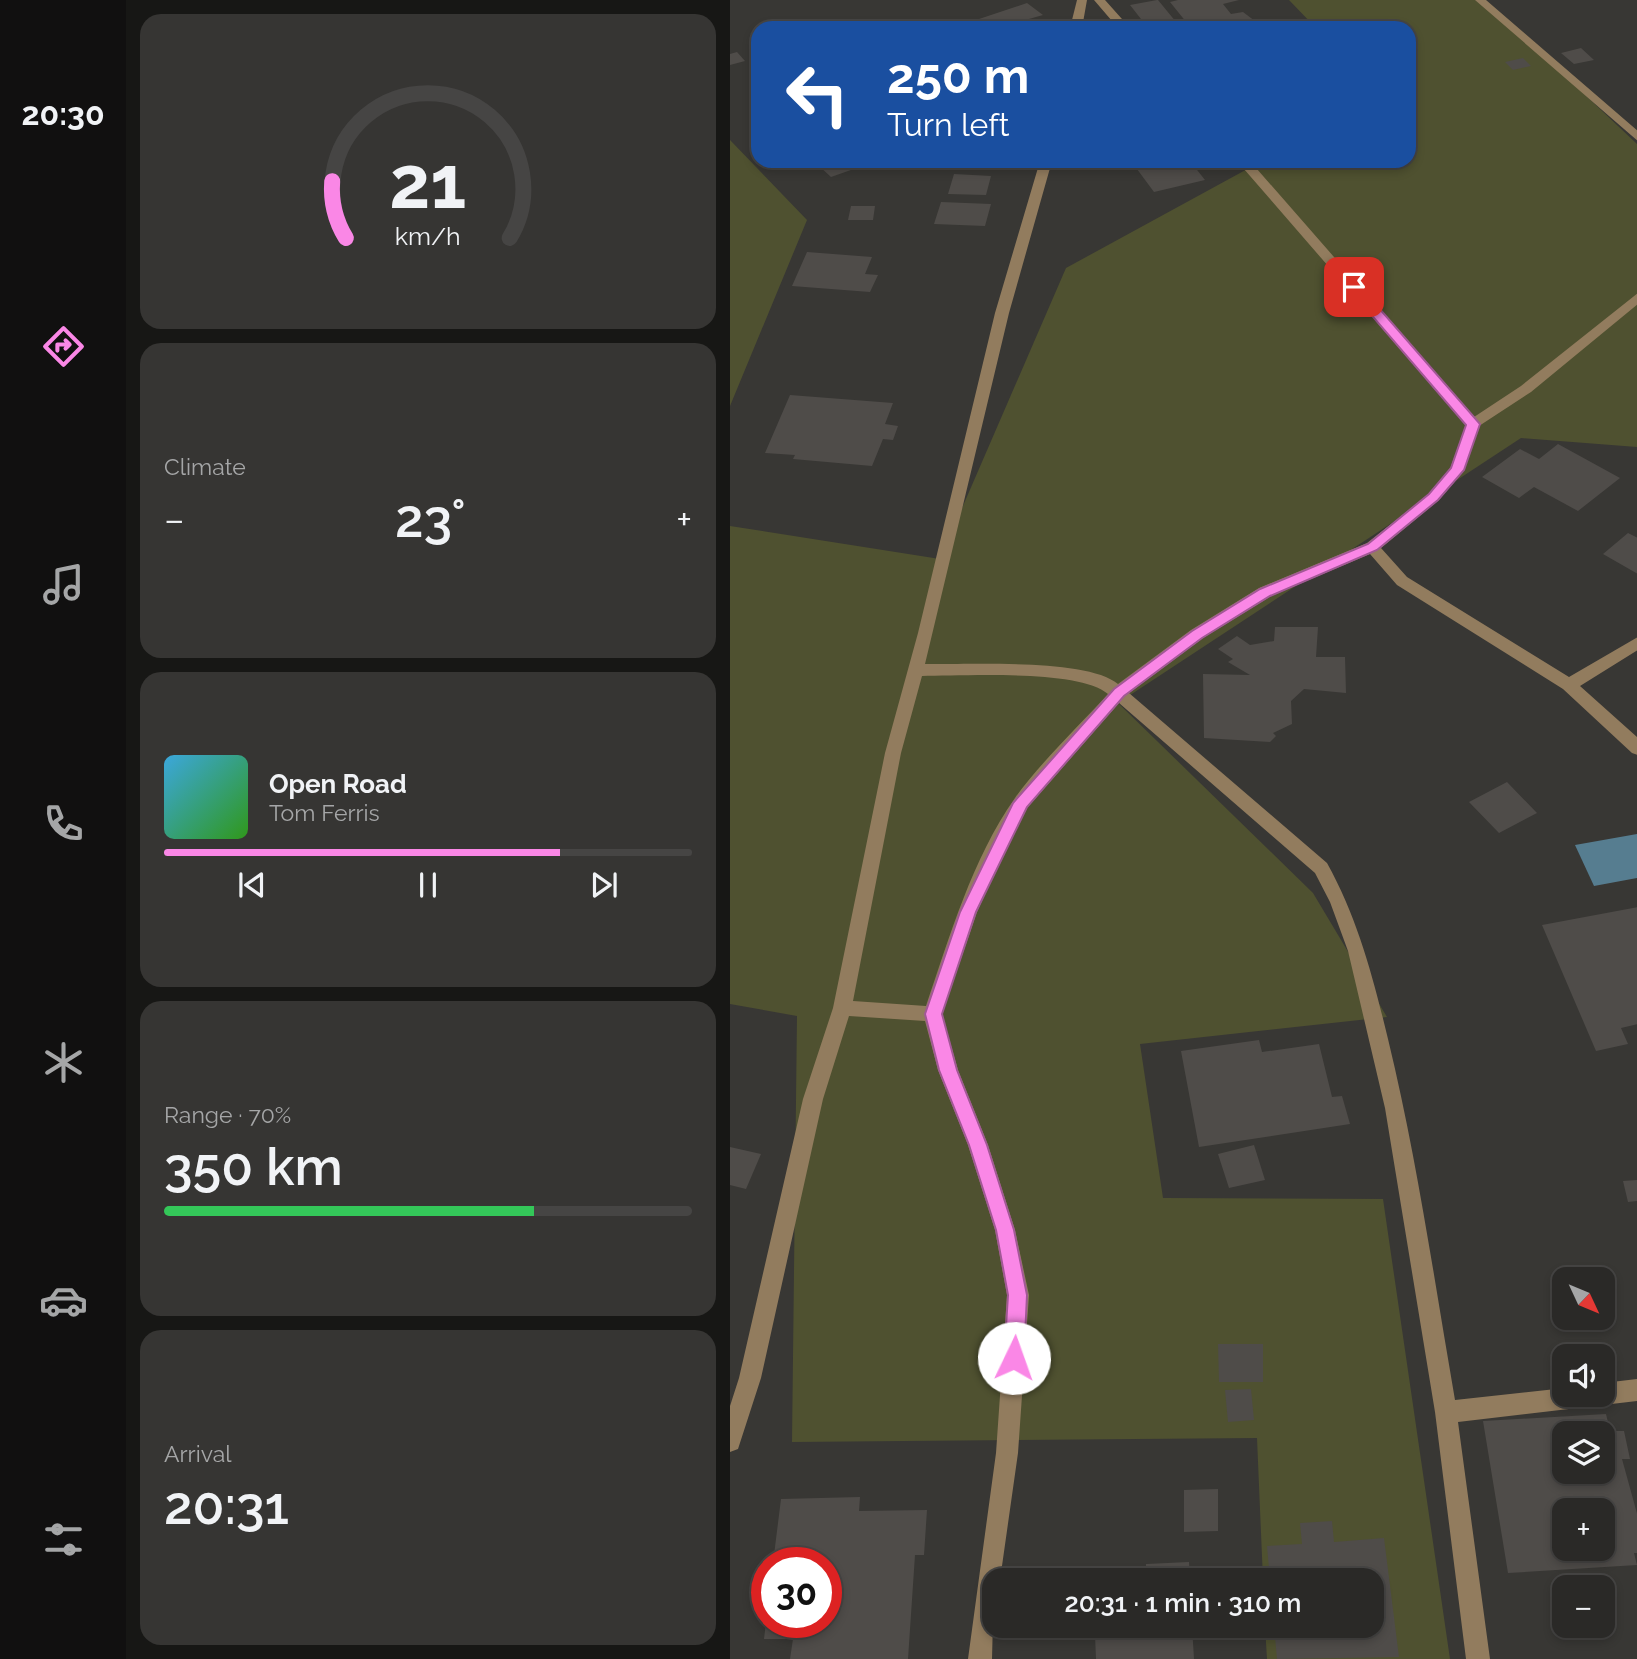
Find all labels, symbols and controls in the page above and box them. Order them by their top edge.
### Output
text: 250 m [887,47,1029,104]
icon: left [772,49,863,140]
text: 20:30 [21,95,105,132]
text: Turn left [887,106,1009,143]
text: 21 [389,140,467,225]
text: km/h [395,220,461,250]
pin [1324,257,1384,317]
icon: arrive [1335,268,1373,306]
icon: directions [39,322,88,371]
text: Climate [164,453,246,480]
text: 23° [395,488,466,549]
text: − [164,497,184,542]
text: + [676,497,692,542]
icon: music [39,560,88,609]
text: Open Road [269,769,407,799]
icon: phone [39,799,88,848]
text: Tom Ferris [269,799,380,826]
icon: previous [233,866,271,904]
icon: pause [409,866,447,904]
icon: next [585,866,623,904]
icon: climate [39,1038,88,1087]
text: Range · 70% [164,1101,291,1128]
text: 350 km [164,1136,343,1197]
north arrow [1552,1267,1616,1330]
map controls [1552,1267,1615,1638]
icon: car [39,1276,88,1325]
position arrow [977,1321,1051,1395]
button: sound [1552,1344,1615,1407]
button: layers [1552,1421,1615,1484]
text: Arrival [164,1440,231,1467]
text: 20:31 [164,1475,289,1536]
button: + [1552,1498,1615,1561]
icon: filters [39,1515,88,1564]
speed limit sign: 30 [751,1547,842,1638]
button: − [1552,1575,1615,1638]
text: 20:31 · 1 min · 310 m [1065,1588,1301,1618]

